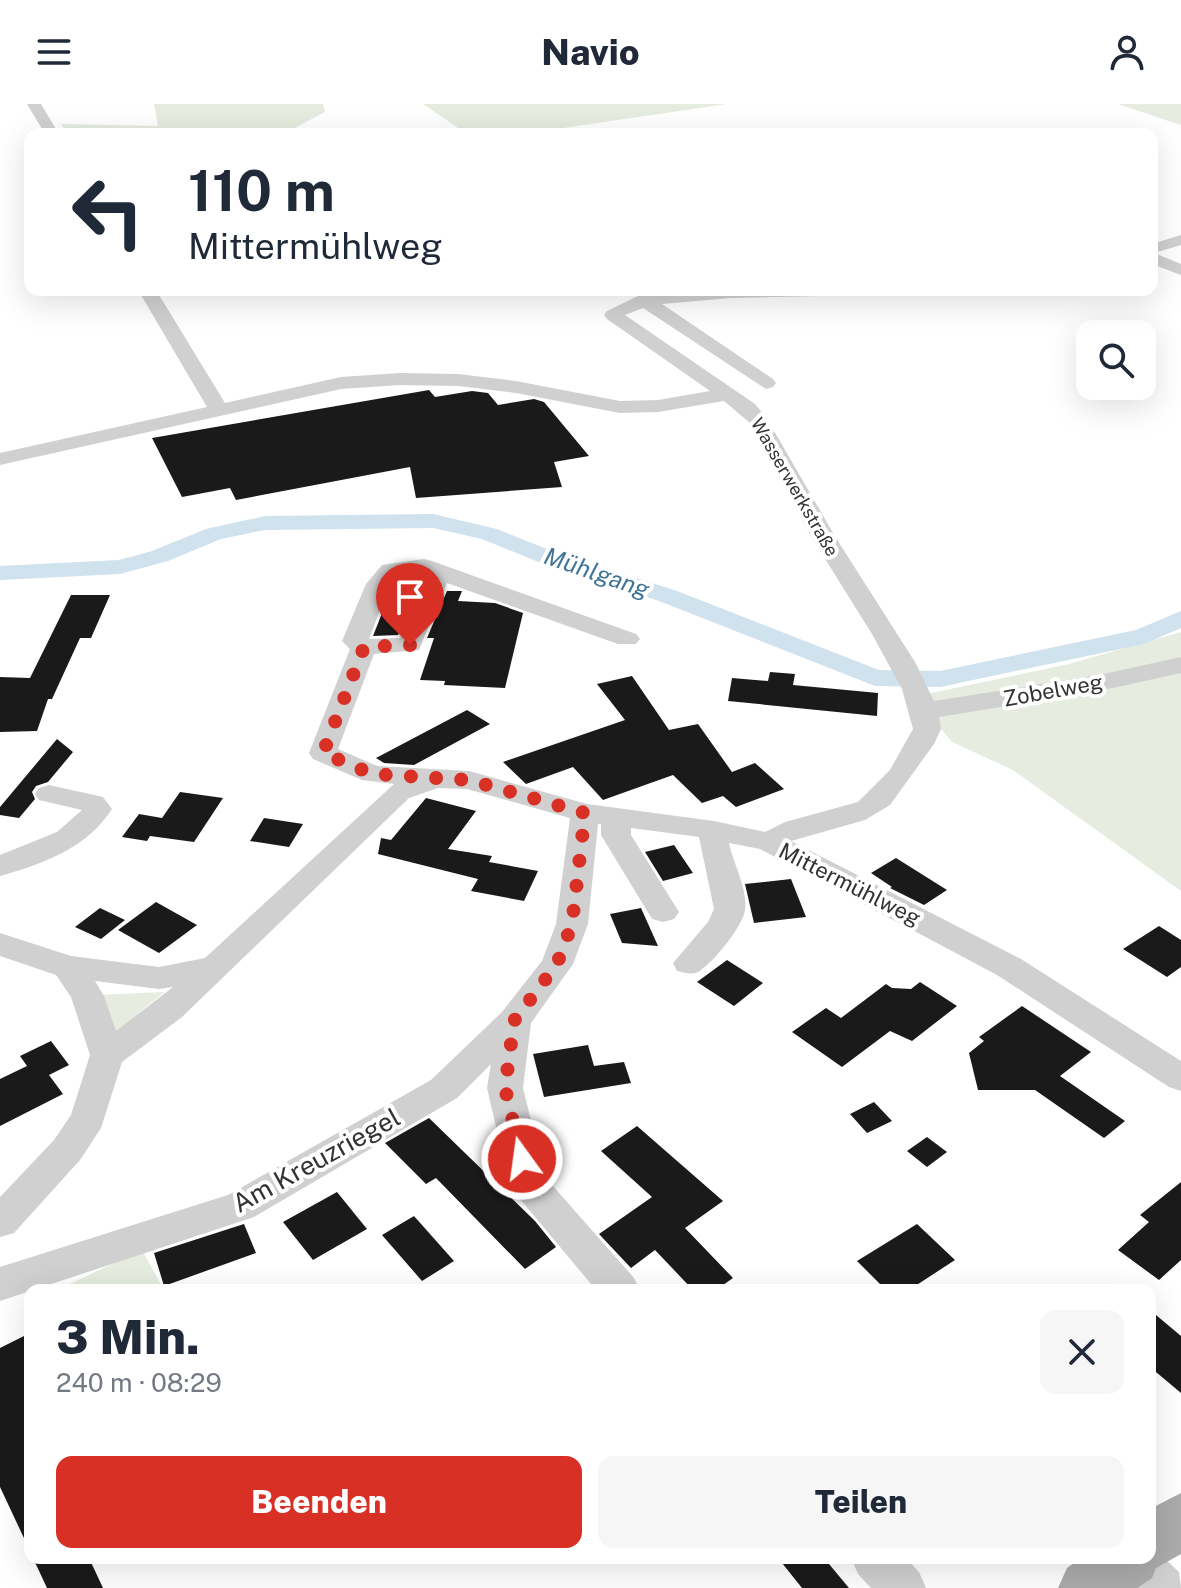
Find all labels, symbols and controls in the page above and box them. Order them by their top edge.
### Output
icon: menu [32,30,76,74]
icon: person [1105,30,1149,74]
text: Navio [541,31,640,73]
text: 110 m [188,158,335,224]
icon: left [56,160,160,264]
text: Mittermühlweg [188,225,443,267]
map controls [1076,320,1156,400]
button: search [1076,320,1156,400]
street label: Wasserwerkstraße [747,414,843,560]
water label: Mühlgang [541,541,654,603]
pin [376,563,444,645]
icon: arrive [388,575,432,619]
street label: Zobelweg [1001,668,1105,712]
street label: Mittermühlweg [775,837,925,931]
street label: Am Kreuzriegel [227,1101,405,1219]
position arrow [480,1117,564,1201]
text: 3 Min. [56,1308,200,1365]
button: close [1040,1310,1124,1394]
text: 240 m · 08:29 [56,1367,222,1398]
button: Beenden [56,1456,582,1548]
button: Teilen [598,1456,1124,1548]

